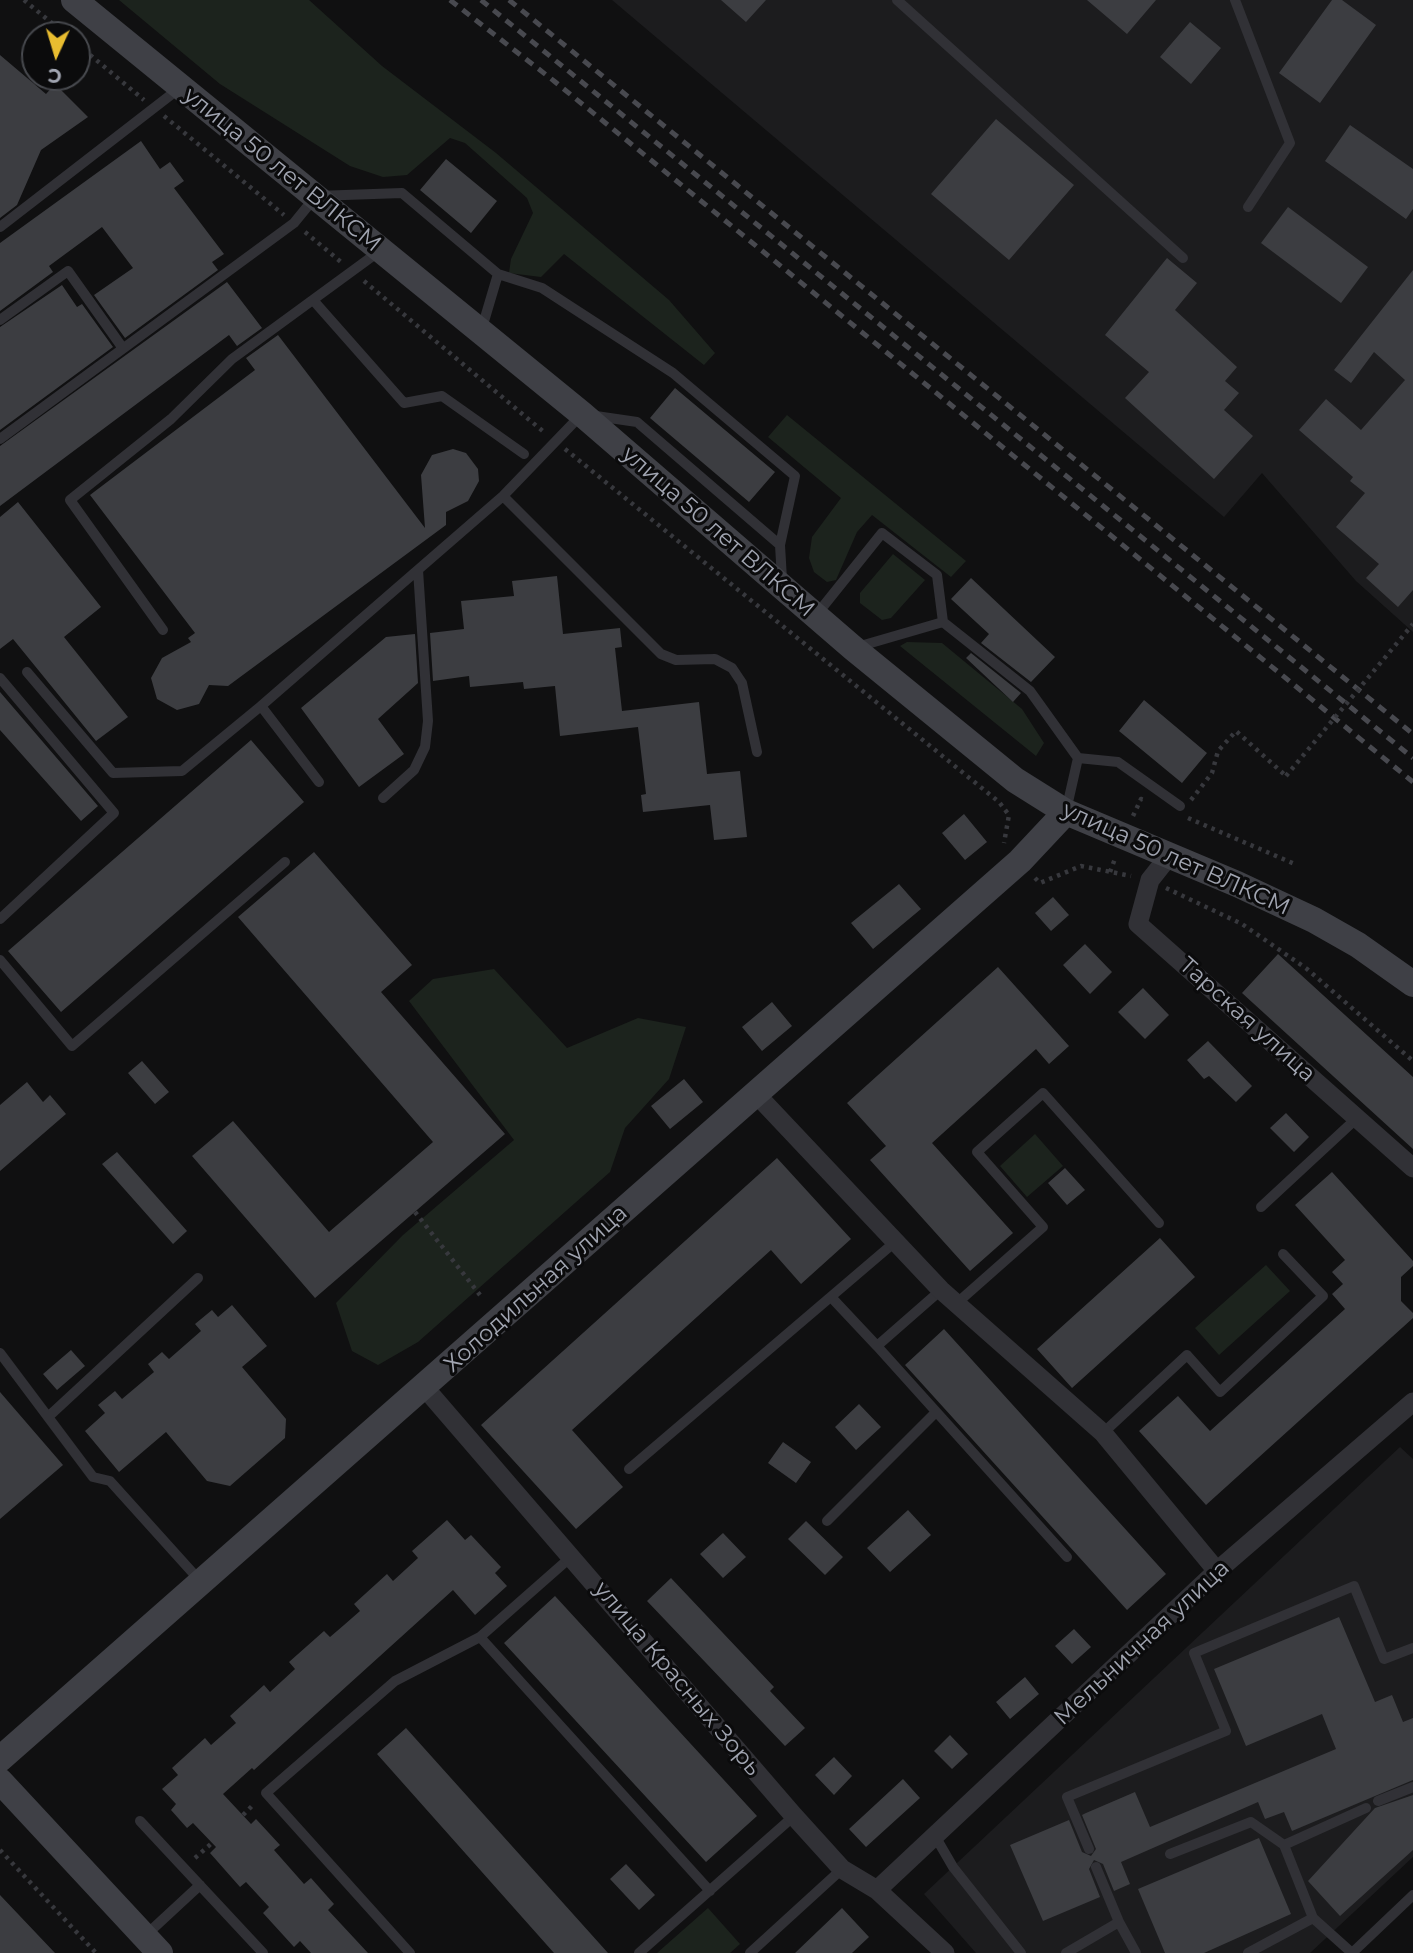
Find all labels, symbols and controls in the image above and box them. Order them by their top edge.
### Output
north arrow [21,21,91,91]
text: С [47,63,62,87]
street label: улица 50 лет ВЛКСМ [178,82,386,258]
street label: улица 50 лет ВЛКСМ [616,441,820,623]
street label: улица 50 лет ВЛКСМ [1058,796,1294,922]
street label: Тарская улица [1173,952,1321,1088]
street label: Холодильная улица [439,1199,633,1379]
street label: Мельничная улица [1049,1555,1235,1731]
street label: улица Красных Зорь [588,1576,766,1782]

